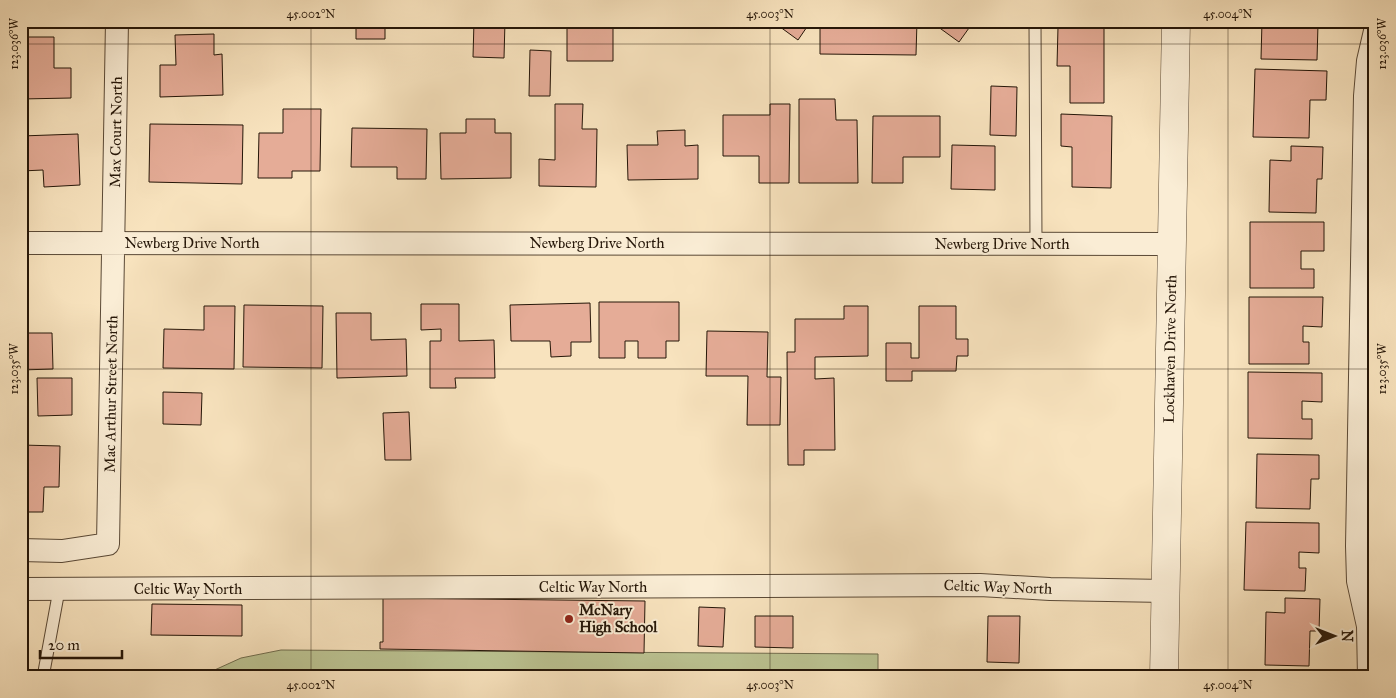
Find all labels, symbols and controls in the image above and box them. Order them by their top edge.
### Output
text: 45.002°N [287,7,335,21]
text: 45.003°N [746,7,794,21]
text: 45.004°N [1203,7,1253,21]
text: 123.036°W [7,18,21,70]
text: 123.036°W [1375,18,1389,70]
street label: Max Court North [106,76,126,188]
street label: Newberg Drive North [124,234,260,252]
street label: Newberg Drive North [529,234,665,252]
street label: Newberg Drive North [934,235,1070,253]
street label: Lockhaven Drive North [1160,274,1180,423]
street label: Mac Arthur Street North [101,315,121,473]
text: 123.035°W [7,343,21,395]
text: 123.035°W [1375,343,1389,395]
street label: Celtic Way North [943,576,1053,598]
street label: Celtic Way North [539,578,648,596]
street label: Celtic Way North [134,580,243,598]
place label: McNary High School [579,601,658,637]
north arrow [1308,610,1358,660]
marker: McNary High School [563,613,575,625]
scale bar [40,628,122,660]
text: N [1338,630,1355,642]
text: 20 m [48,636,80,654]
text: 45.002°N [287,678,335,692]
text: 45.003°N [746,678,794,692]
text: 45.004°N [1203,678,1253,692]

